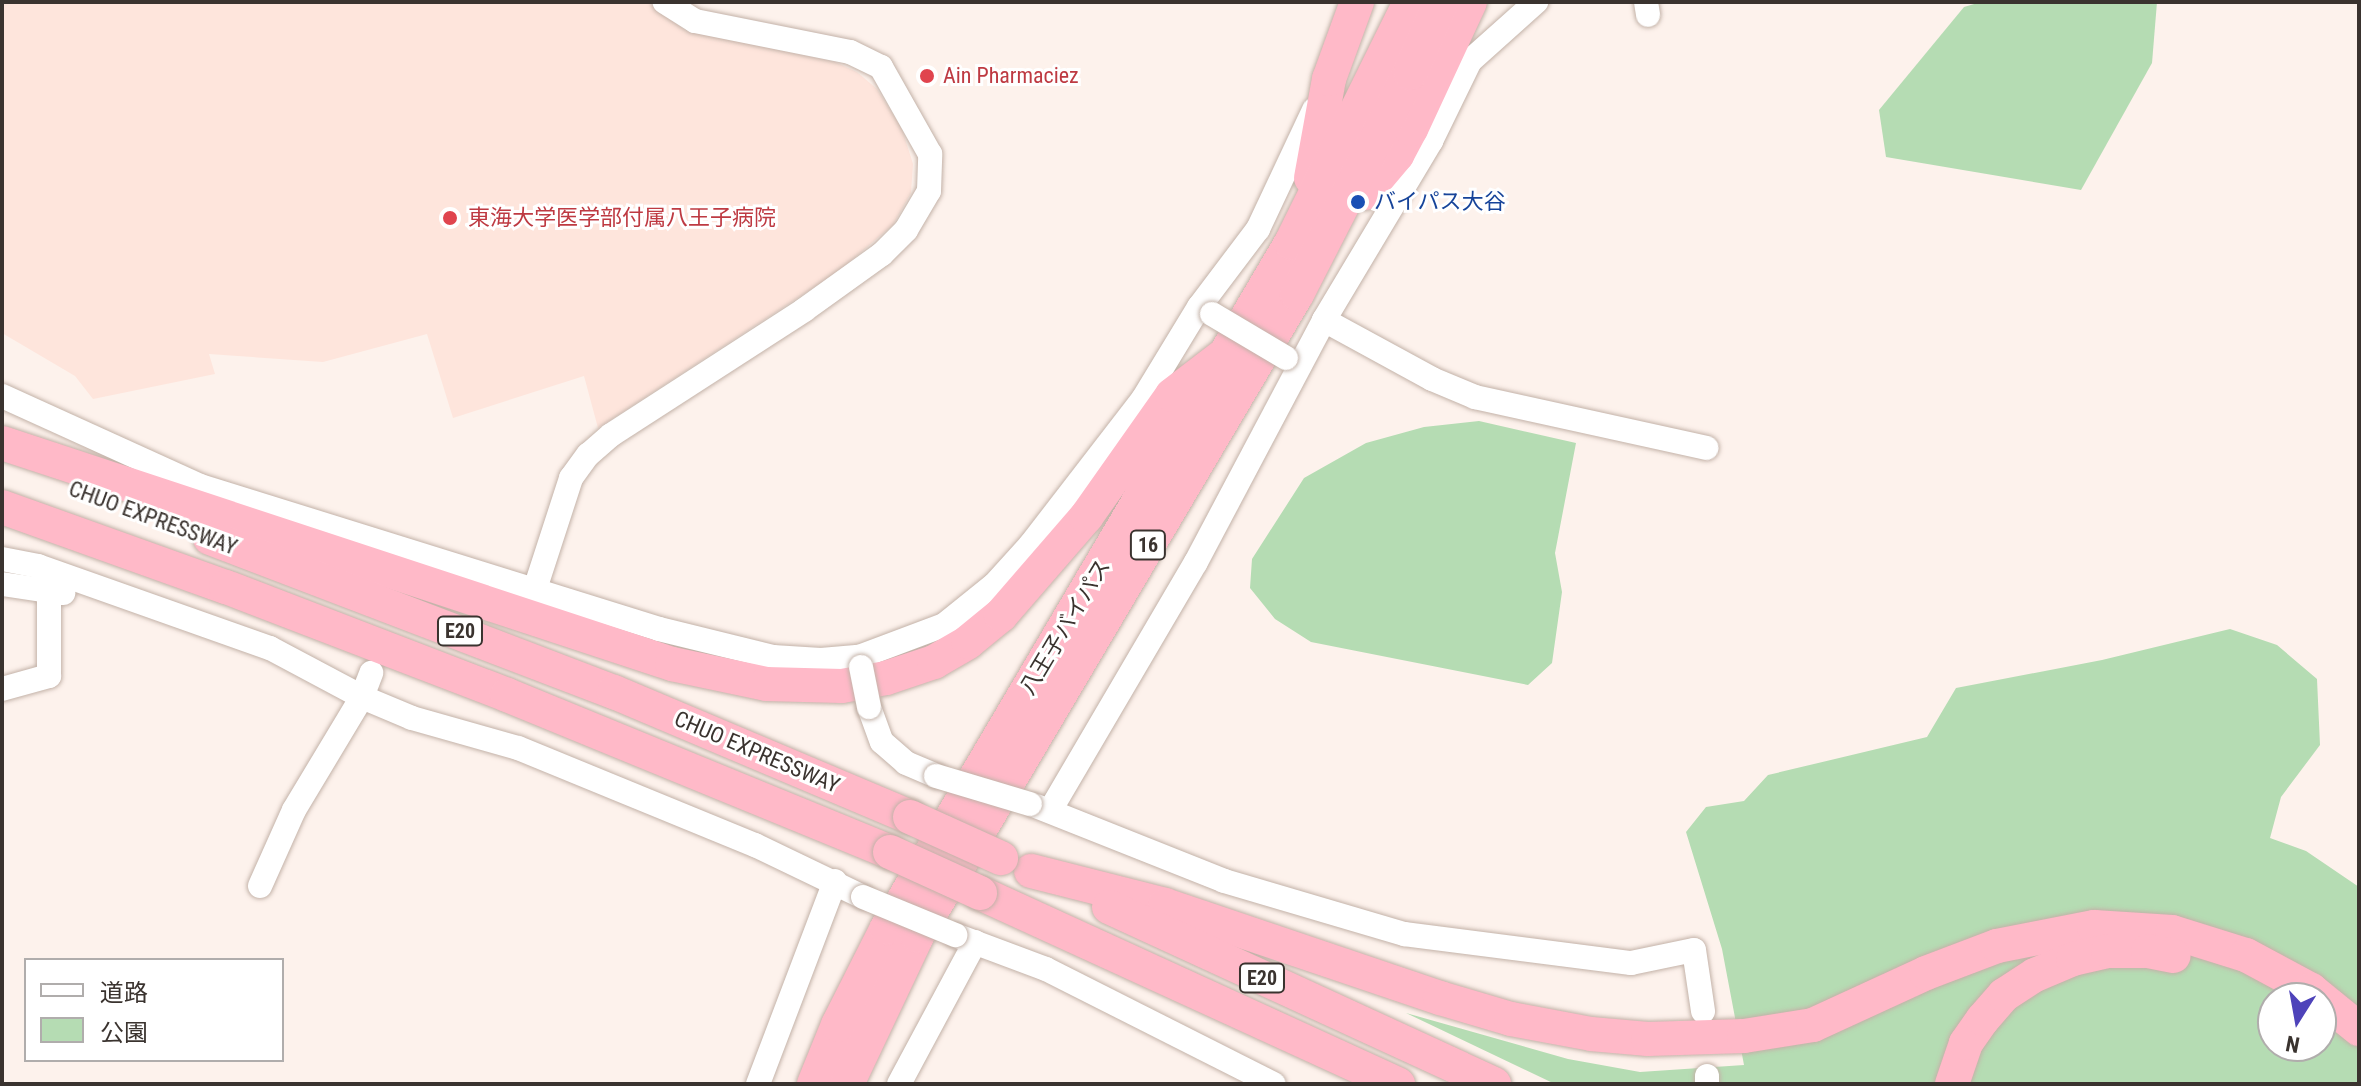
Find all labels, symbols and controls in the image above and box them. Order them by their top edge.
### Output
place label: Ain Pharmaciez [943,63,1079,89]
marker: Ain Pharmaciez [918,67,936,85]
place label: バイパス大谷 [1374,189,1506,215]
marker: バイパス大谷 [1349,193,1367,211]
place label: 東海大学医学部付属八王子病院 [468,205,776,231]
marker: 東海大学医学部付属八王子病院 [439,207,461,229]
street label: CHUO EXPRESSWAY [65,475,241,561]
road number: 16 [1128,529,1168,561]
street label: 八王子バイパス [1014,554,1116,700]
road number: E20 [436,615,484,647]
street label: CHUO EXPRESSWAY [670,705,844,799]
legend [24,958,284,1062]
road number: E20 [1238,962,1286,994]
text: 道路 [100,979,148,1007]
north arrow [2257,982,2337,1062]
text: 公園 [100,1019,148,1047]
text: N [2284,1031,2302,1058]

